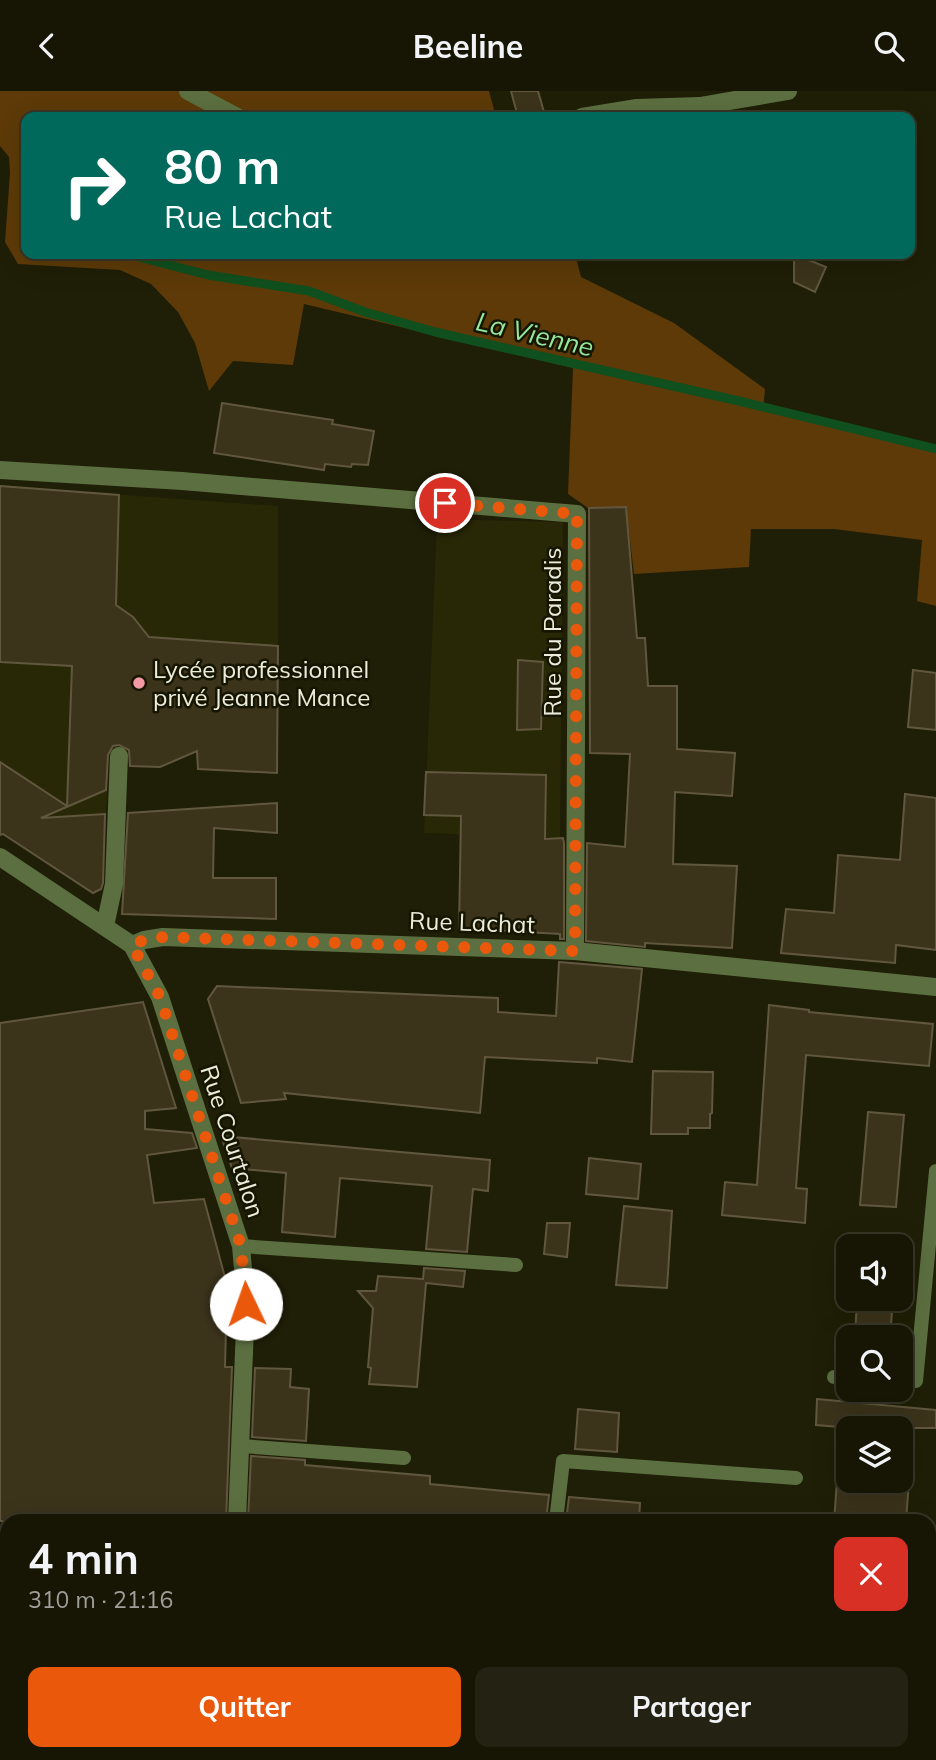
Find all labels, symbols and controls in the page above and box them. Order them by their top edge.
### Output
text: Beeline [413,26,523,66]
icon: back [28,27,66,65]
icon: search [870,27,908,65]
text: 80 m [164,135,280,196]
icon: right [49,140,140,231]
text: Rue Lachat [164,196,332,236]
water label: La Vienne [473,304,597,364]
pin [415,473,475,533]
icon: arrive [426,484,464,522]
street label: Rue du Paradis [537,548,567,716]
place label: Lycée professionnel privé Jeanne Mance [153,654,370,712]
marker: Lycée professionnel privé Jeanne Mance [131,675,147,691]
street label: Rue Lachat [409,905,535,939]
street label: Rue Courtalon [194,1061,272,1221]
map controls [836,1234,913,1493]
button: sound [836,1234,913,1311]
position arrow [209,1267,283,1341]
button: search [836,1325,913,1402]
button: layers [836,1416,913,1493]
text: 4 min [28,1532,139,1585]
button: close [834,1537,908,1611]
text: 310 m · 21:16 [28,1585,173,1614]
button: Quitter [28,1667,461,1747]
button: Partager [475,1667,908,1747]

